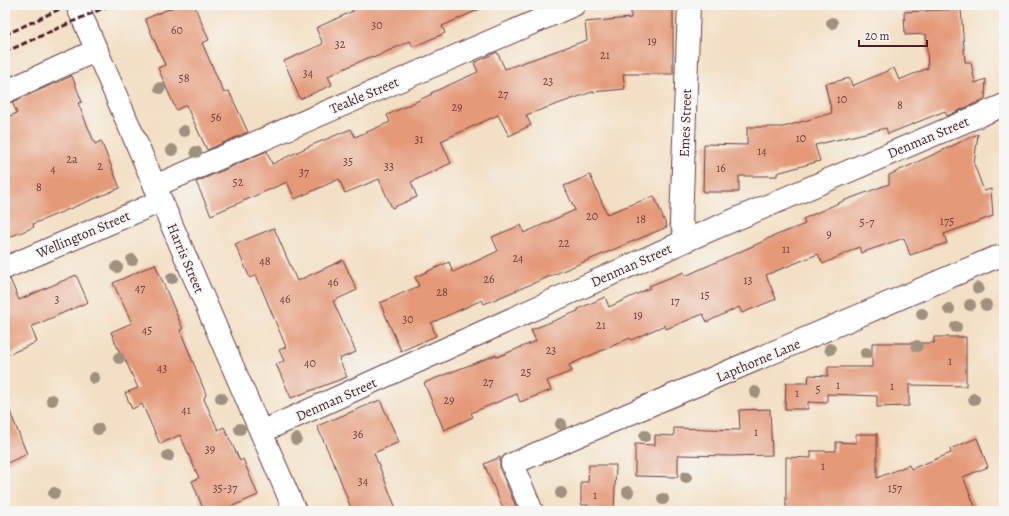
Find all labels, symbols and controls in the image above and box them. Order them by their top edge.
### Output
house number: 30 [371,17,383,33]
house number: 60 [171,22,183,38]
scale bar [859,22,927,48]
text: 20 m [865,28,889,44]
house number: 19 [647,33,657,49]
house number: 32 [335,36,346,52]
house number: 21 [600,47,610,63]
house number: 34 [303,65,314,81]
house number: 58 [179,70,190,86]
street label: Teakle Street [327,72,402,119]
house number: 23 [543,73,553,89]
house number: 27 [498,86,509,102]
street label: Emes Street [675,88,696,158]
house number: 10 [837,91,847,107]
house number: 8 [897,97,903,113]
house number: 29 [451,99,463,115]
house number: 56 [211,109,222,125]
street label: Denman Street [885,112,972,163]
house number: 10 [796,130,806,146]
house number: 31 [414,131,424,147]
house number: 14 [757,143,767,159]
house number: 2a [66,151,78,167]
house number: 35 [343,153,353,169]
house number: 2 [97,158,103,174]
house number: 33 [384,158,394,174]
house number: 16 [716,160,726,176]
house number: 4 [50,161,56,177]
house number: 37 [299,164,310,180]
house number: 52 [233,174,244,190]
house number: 8 [36,179,42,195]
street label: Wellington Street [32,206,133,263]
house number: 20 [586,208,598,224]
house number: 18 [636,211,646,227]
house number: 175 [940,213,954,229]
house number: 5-7 [860,214,875,230]
street label: Harris Street [162,220,209,296]
house number: 9 [826,226,832,242]
house number: 22 [558,235,570,251]
street label: Denman Street [588,239,675,292]
house number: 11 [782,241,790,257]
house number: 24 [512,250,524,266]
house number: 48 [259,253,271,269]
house number: 26 [483,271,495,287]
house number: 13 [743,272,753,288]
house number: 46 [328,274,339,290]
house number: 47 [135,280,146,296]
house number: 28 [436,284,448,300]
house number: 15 [700,287,710,303]
house number: 3 [55,291,60,307]
house number: 46 [280,291,291,307]
house number: 17 [670,293,681,309]
house number: 19 [633,307,643,323]
house number: 30 [402,311,414,327]
house number: 21 [596,317,606,333]
house number: 45 [142,322,152,338]
street label: Lapthorne Lane [713,334,803,387]
house number: 23 [546,342,556,358]
house number: 1 [948,353,952,369]
house number: 40 [304,355,316,371]
house number: 43 [157,360,167,376]
house number: 25 [521,364,531,380]
street label: Denman Street [293,373,380,426]
house number: 27 [483,374,494,390]
house number: 1 [836,377,840,393]
house number: 1 [890,378,894,394]
house number: 5 [815,381,821,397]
house number: 1 [795,385,799,401]
house number: 29 [443,392,455,408]
house number: 41 [181,402,191,418]
house number: 1 [754,424,758,440]
house number: 36 [353,426,364,442]
house number: 39 [205,441,215,457]
house number: 1 [821,458,825,474]
house number: 34 [358,473,369,489]
house number: 35-37 [213,480,238,496]
house number: 157 [888,480,903,496]
house number: 1 [593,487,597,503]

